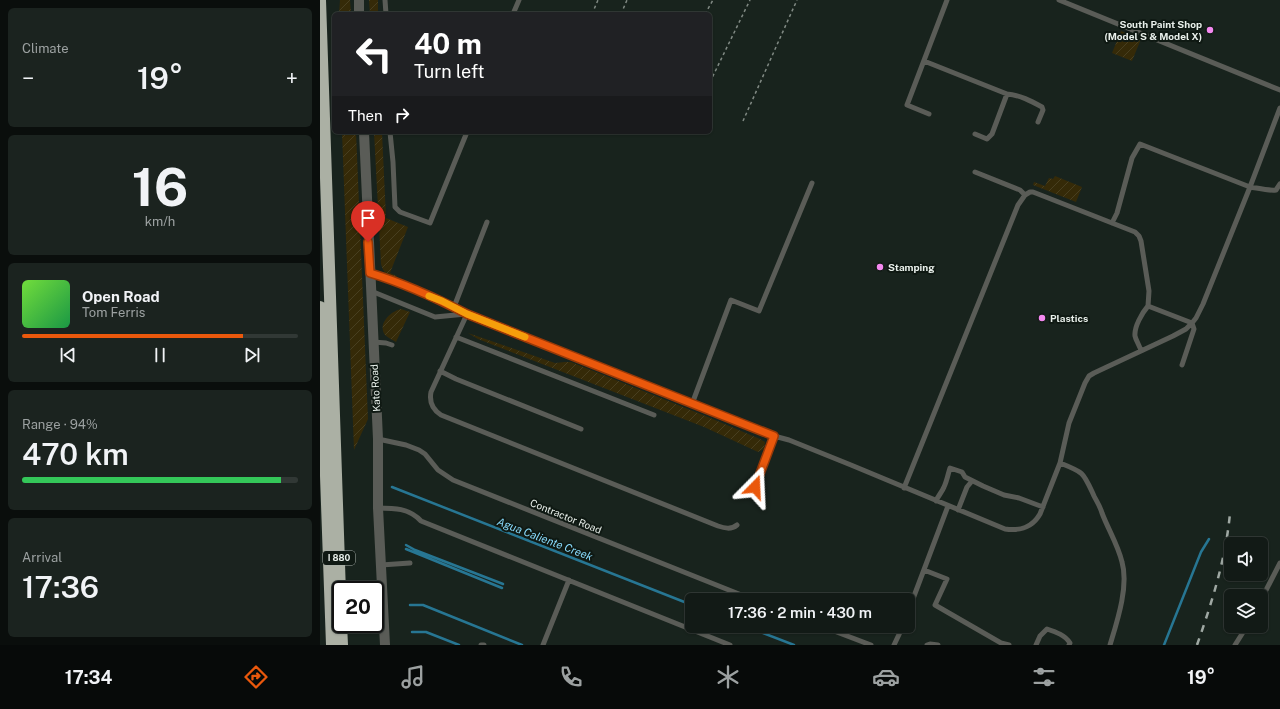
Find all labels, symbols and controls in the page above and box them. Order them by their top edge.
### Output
place label: South Paint Shop (Model S & Model X) [1104,18,1202,42]
marker: South Paint Shop (Model S & Model X) [1205,25,1215,35]
text: 40 m [414,27,482,60]
icon: left [348,28,400,80]
text: Climate [22,41,69,56]
text: 19° [137,60,183,96]
text: Turn left [414,61,484,82]
text: − [22,65,34,91]
text: + [286,65,298,91]
icon: right [391,104,413,126]
text: Then [348,107,383,124]
text: 16 [132,157,188,218]
pin [351,201,385,242]
icon: arrive [357,207,379,229]
text: km/h [145,214,175,229]
place label: Stamping [888,261,935,273]
marker: Stamping [875,262,885,272]
text: Open Road [82,288,160,305]
text: Tom Ferris [82,305,145,320]
place label: Plastics [1050,312,1088,324]
marker: Plastics [1037,313,1047,323]
icon: previous [57,344,79,366]
icon: pause [149,344,171,366]
icon: next [241,344,263,366]
street label: Kato Road [368,364,382,412]
text: Range · 94% [22,417,98,432]
text: 470 km [22,436,129,472]
position arrow [734,466,776,508]
street label: Contractor Road [529,496,603,536]
water label: Agua Caliente Creek [496,515,594,563]
map controls [1224,537,1268,633]
button: sound [1224,537,1268,581]
text: Arrival [22,550,62,565]
road number: I 880 [323,551,355,565]
text: 17:36 [22,569,99,605]
speed limit sign: 20 [332,581,384,633]
button: layers [1224,589,1268,633]
text: 17:36 · 2 min · 430 m [728,604,872,621]
icon: directions [242,663,270,691]
icon: music [399,663,427,691]
icon: phone [557,663,585,691]
icon: climate [714,663,742,691]
icon: car [872,663,900,691]
icon: filters [1030,663,1058,691]
text: 17:34 [65,667,112,688]
text: 19° [1187,667,1215,688]

